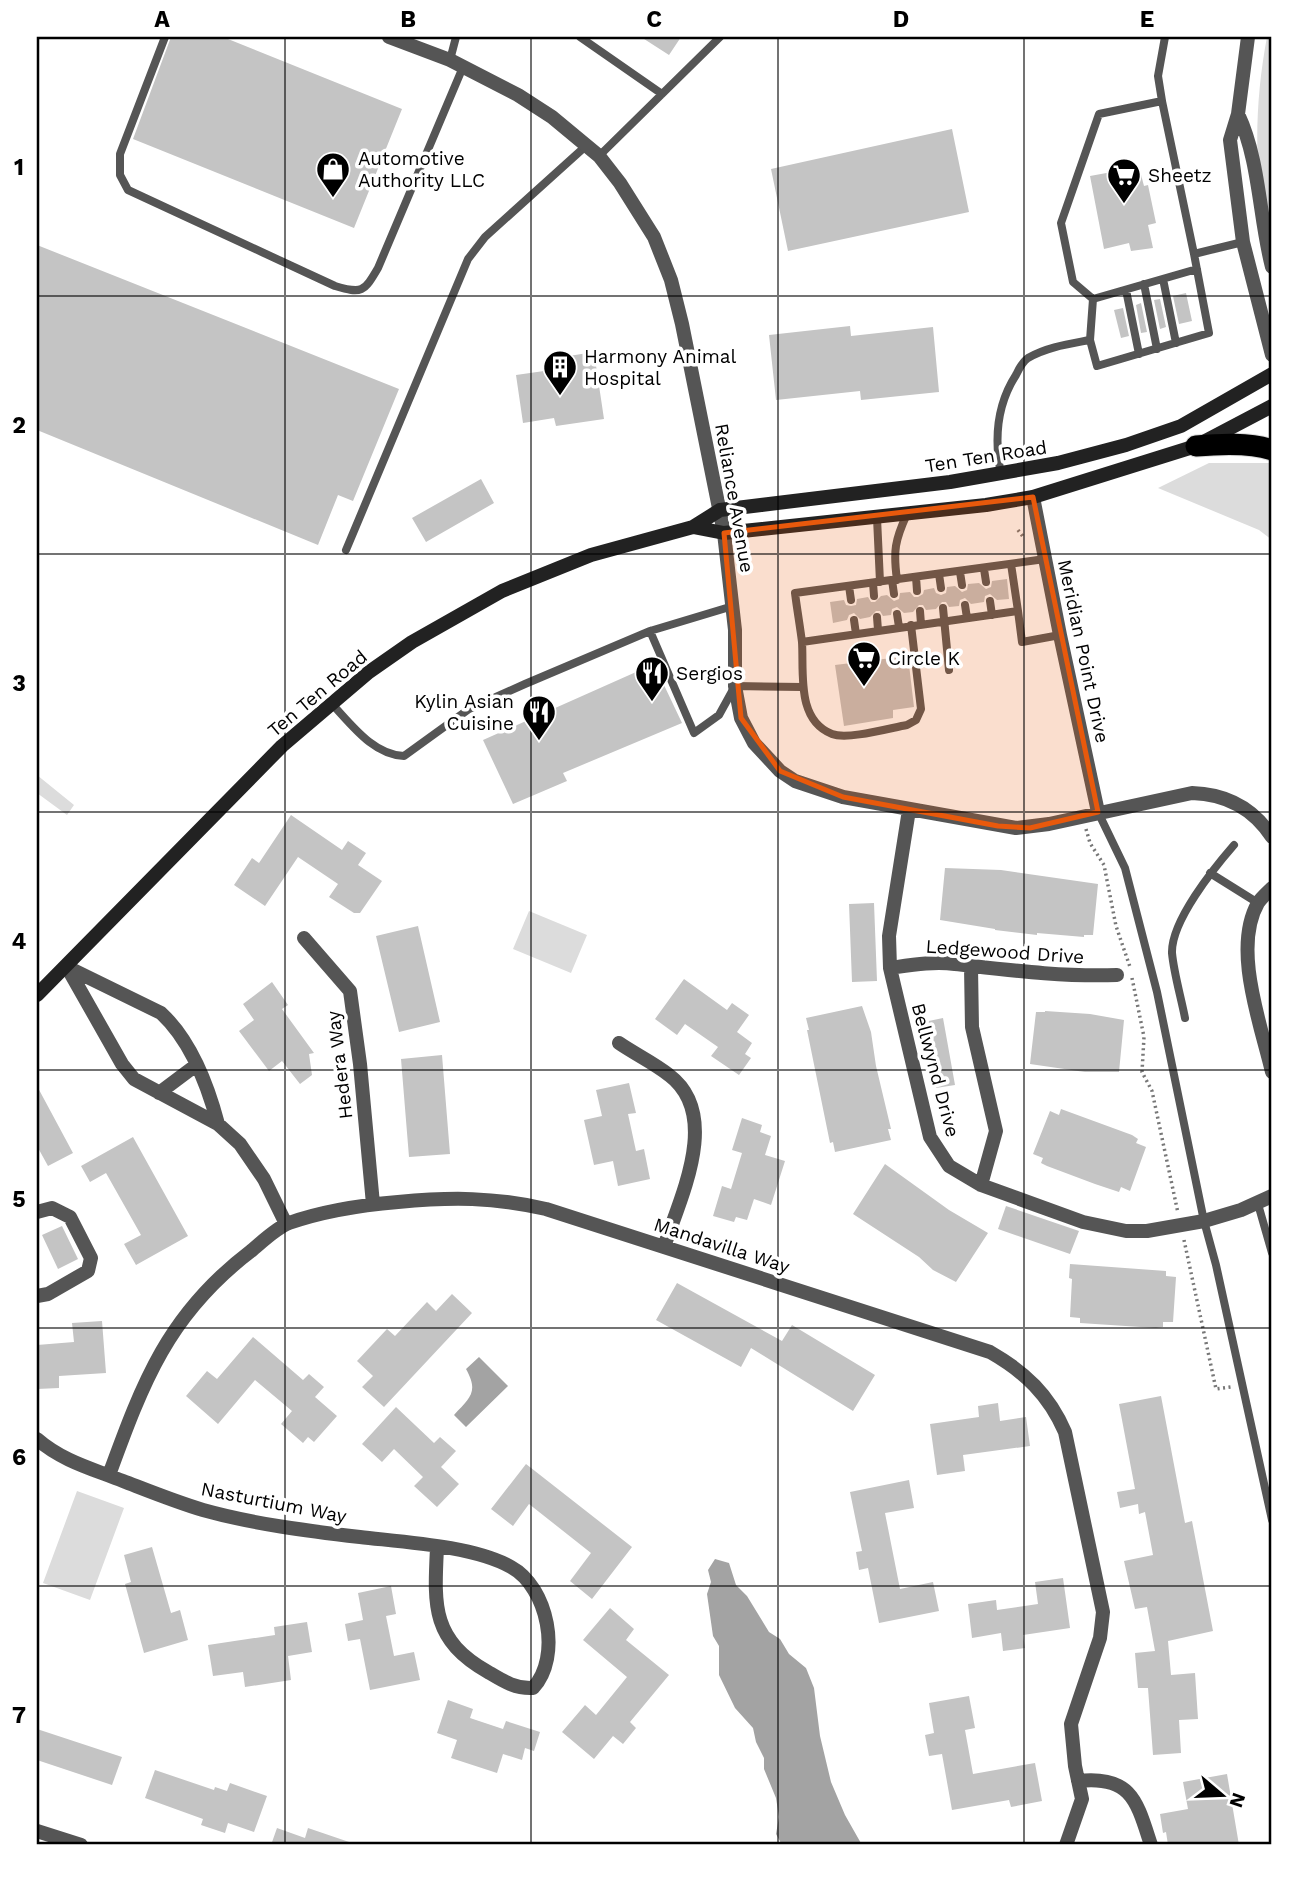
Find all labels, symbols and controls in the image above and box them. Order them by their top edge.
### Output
text: A [154,6,170,33]
text: B [400,6,416,33]
text: C [646,6,662,33]
text: D [893,6,909,33]
text: E [1140,6,1154,33]
place label: Automotive Authority LLC [358,147,485,192]
shop icon: Automotive Authority LLC [314,150,352,199]
text: 1 [14,154,24,181]
supermarket icon: Sheetz [1105,156,1143,205]
place label: Sheetz [1148,164,1212,187]
place label: Harmony Animal Hospital [584,345,737,390]
building icon: Harmony Animal Hospital [541,348,579,397]
text: 2 [12,412,26,439]
street label: Reliance Avenue [710,422,759,575]
street label: Ten Ten Road [924,436,1049,477]
street label: Meridian Point Drive [1053,557,1114,745]
supermarket icon: Circle K [845,639,883,688]
street label: Ten Ten Road [263,645,372,742]
place label: Circle K [888,647,960,670]
restaurant icon: Sergios [633,654,671,703]
place label: Sergios [676,662,743,685]
text: 3 [12,670,26,697]
place label: Kylin Asian Cuisine [414,690,514,735]
restaurant icon: Kylin Asian Cuisine [520,693,558,742]
text: 4 [12,928,27,955]
street label: Ledgewood Drive [925,934,1085,969]
street label: Bellwynd Drive [907,1001,964,1140]
street label: Hedera Way [321,1009,358,1120]
text: 5 [12,1186,26,1213]
street label: Mandavilla Way [651,1213,793,1278]
text: 6 [12,1444,26,1471]
street label: Nasturtium Way [199,1477,349,1528]
text: 7 [12,1702,26,1729]
north arrow [1186,1759,1256,1829]
text: N [1224,1790,1251,1811]

